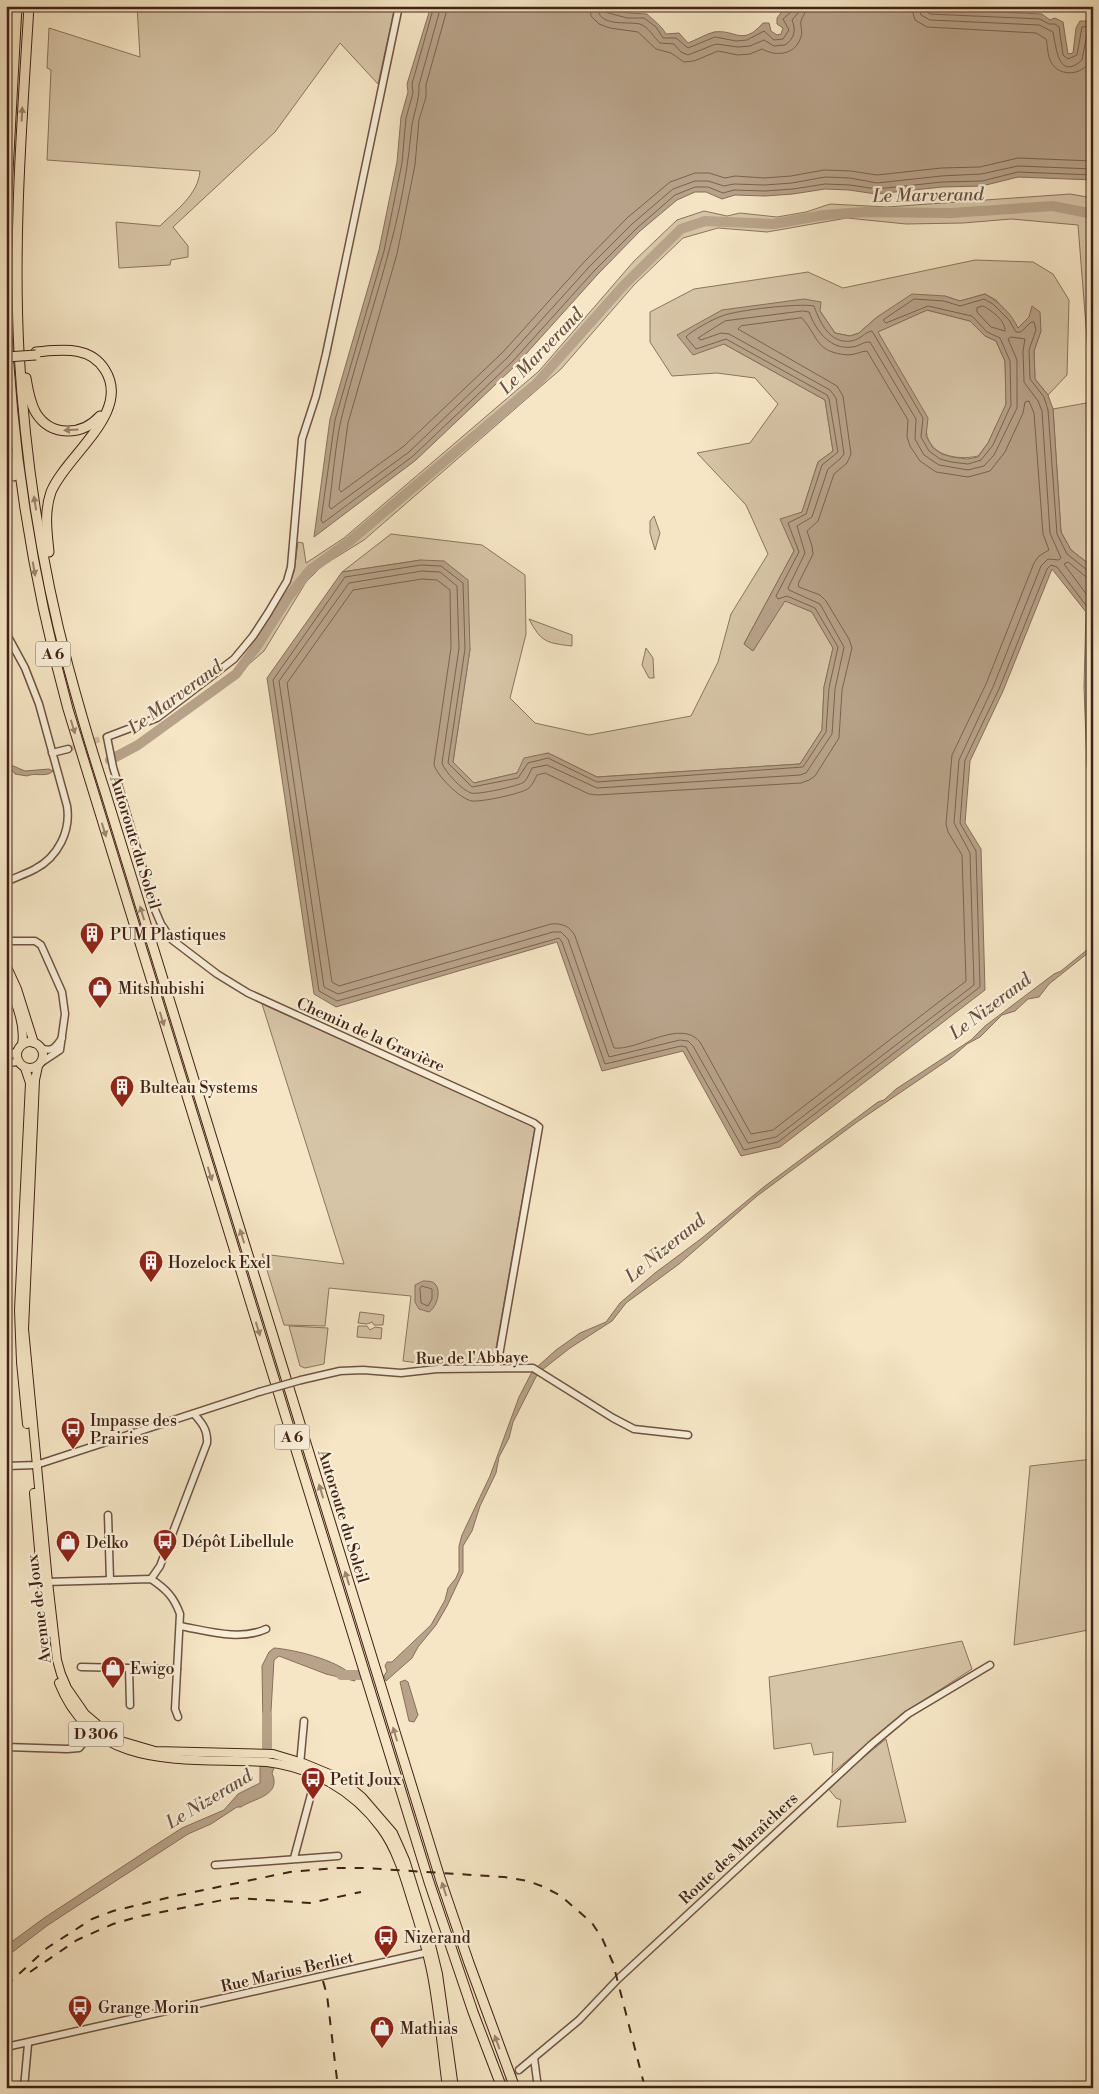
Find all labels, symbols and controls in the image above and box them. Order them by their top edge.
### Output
one-way arrow [19,106,27,122]
water label: Le Marverand [871,183,985,208]
water label: Le Marverand [494,303,589,400]
one-way arrow [63,427,79,435]
one-way arrow [31,495,39,511]
one-way arrow [31,562,39,578]
road number: A 6 [36,642,70,666]
water label: Le Marverand [123,655,228,740]
one-way arrow [69,720,77,735]
street label: Autoroute du Soleil [105,772,165,912]
one-way arrow [101,822,108,837]
one-way arrow [138,905,146,920]
building icon: PUM Plastiques [79,921,105,955]
place label: PUM Plastiques [110,925,226,945]
water label: Le Nizerand [944,968,1036,1045]
shop icon: Mitshubishi [87,975,113,1009]
place label: Mitshubishi [118,979,205,999]
street label: Chemin de la Gravière [293,993,448,1077]
one-way arrow [159,1011,167,1026]
building icon: Bulteau Systems [109,1074,135,1108]
place label: Bulteau Systems [139,1078,258,1098]
one-way arrow [207,1166,215,1181]
water label: Le Nizerand [620,1209,711,1288]
one-way arrow [237,1228,245,1243]
building icon: Hozelock Exel [138,1249,164,1283]
place label: Hozelock Exel [168,1253,271,1273]
one-way arrow [255,1322,263,1337]
street label: Rue de l'Abbaye [415,1347,529,1369]
place label: Impasse des Prairies [90,1411,177,1449]
bus stop icon: Impasse des Prairies [60,1416,86,1450]
road number: A 6 [274,1424,310,1450]
street label: Autoroute du Soleil [313,1446,373,1586]
one-way arrow [316,1484,324,1499]
bus stop icon: Dépôt Libellule [152,1528,178,1562]
shop icon: Delko [55,1529,81,1563]
place label: Dépôt Libellule [182,1532,294,1552]
place label: Delko [86,1533,128,1553]
street label: Avenue de Joux [22,1552,56,1665]
one-way arrow [343,1571,351,1586]
shop icon: Ewigo [100,1655,126,1689]
place label: Ewigo [130,1659,175,1679]
road number: D 306 [68,1722,124,1746]
one-way arrow [391,1726,399,1741]
water label: Le Nizerand [161,1764,257,1835]
bus stop icon: Petit Joux [300,1766,326,1800]
place label: Petit Joux [330,1770,402,1790]
street label: Route des Maraîchers [675,1788,802,1909]
one-way arrow [439,1881,447,1896]
bus stop icon: Nizerand [373,1924,399,1958]
place label: Nizerand [404,1928,471,1948]
street label: Rue Marius Berliet [219,1947,356,1997]
bus stop icon: Grange Morin [67,1994,93,2028]
place label: Grange Morin [98,1998,199,2018]
shop icon: Mathias [369,2015,395,2049]
place label: Mathias [400,2019,458,2039]
one-way arrow [493,2034,501,2049]

